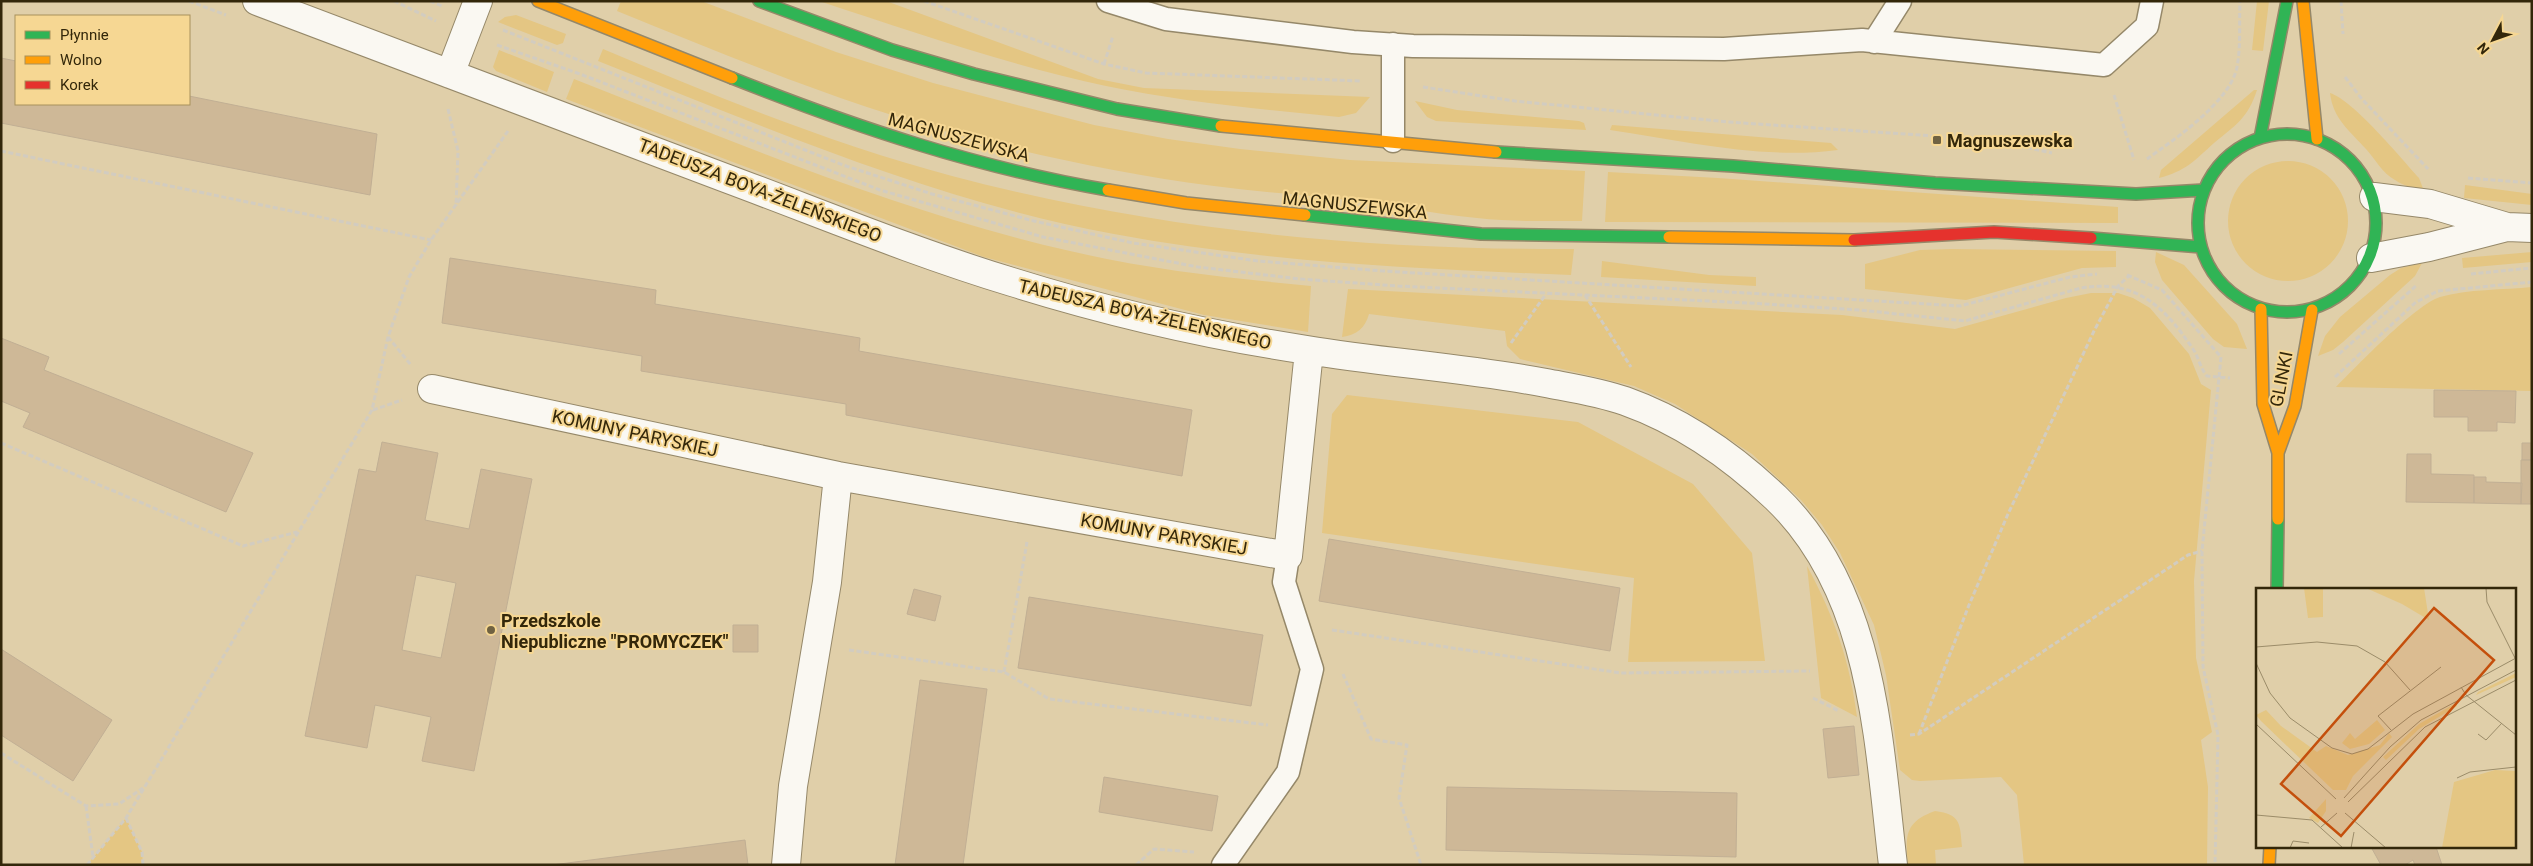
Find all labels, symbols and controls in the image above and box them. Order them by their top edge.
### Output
legend [15,15,190,105]
north arrow [2468,15,2518,65]
text: Płynnie [60,26,109,44]
text: N [2474,40,2492,58]
text: Wolno [60,51,102,69]
text: Korek [60,76,99,94]
street label: MAGNUSZEWSKA [886,108,1032,166]
place label: Magnuszewska [1947,130,2073,151]
street label: TADEUSZA BOYA-ŻELEŃSKIEGO [635,134,885,246]
marker: Magnuszewska [1931,134,1943,146]
street label: MAGNUSZEWSKA [1281,187,1429,223]
street label: TADEUSZA BOYA-ŻELEŃSKIEGO [1017,275,1273,353]
street label: GLINKI [2265,350,2297,408]
street label: KOMUNY PARYSKIEJ [550,405,720,461]
street label: KOMUNY PARYSKIEJ [1079,509,1249,559]
inset map [2256,588,2516,848]
place label: Przedszkole Niepubliczne "PROMYCZEK" [501,610,729,652]
marker: Przedszkole Niepubliczne "PROMYCZEK" [485,624,497,636]

